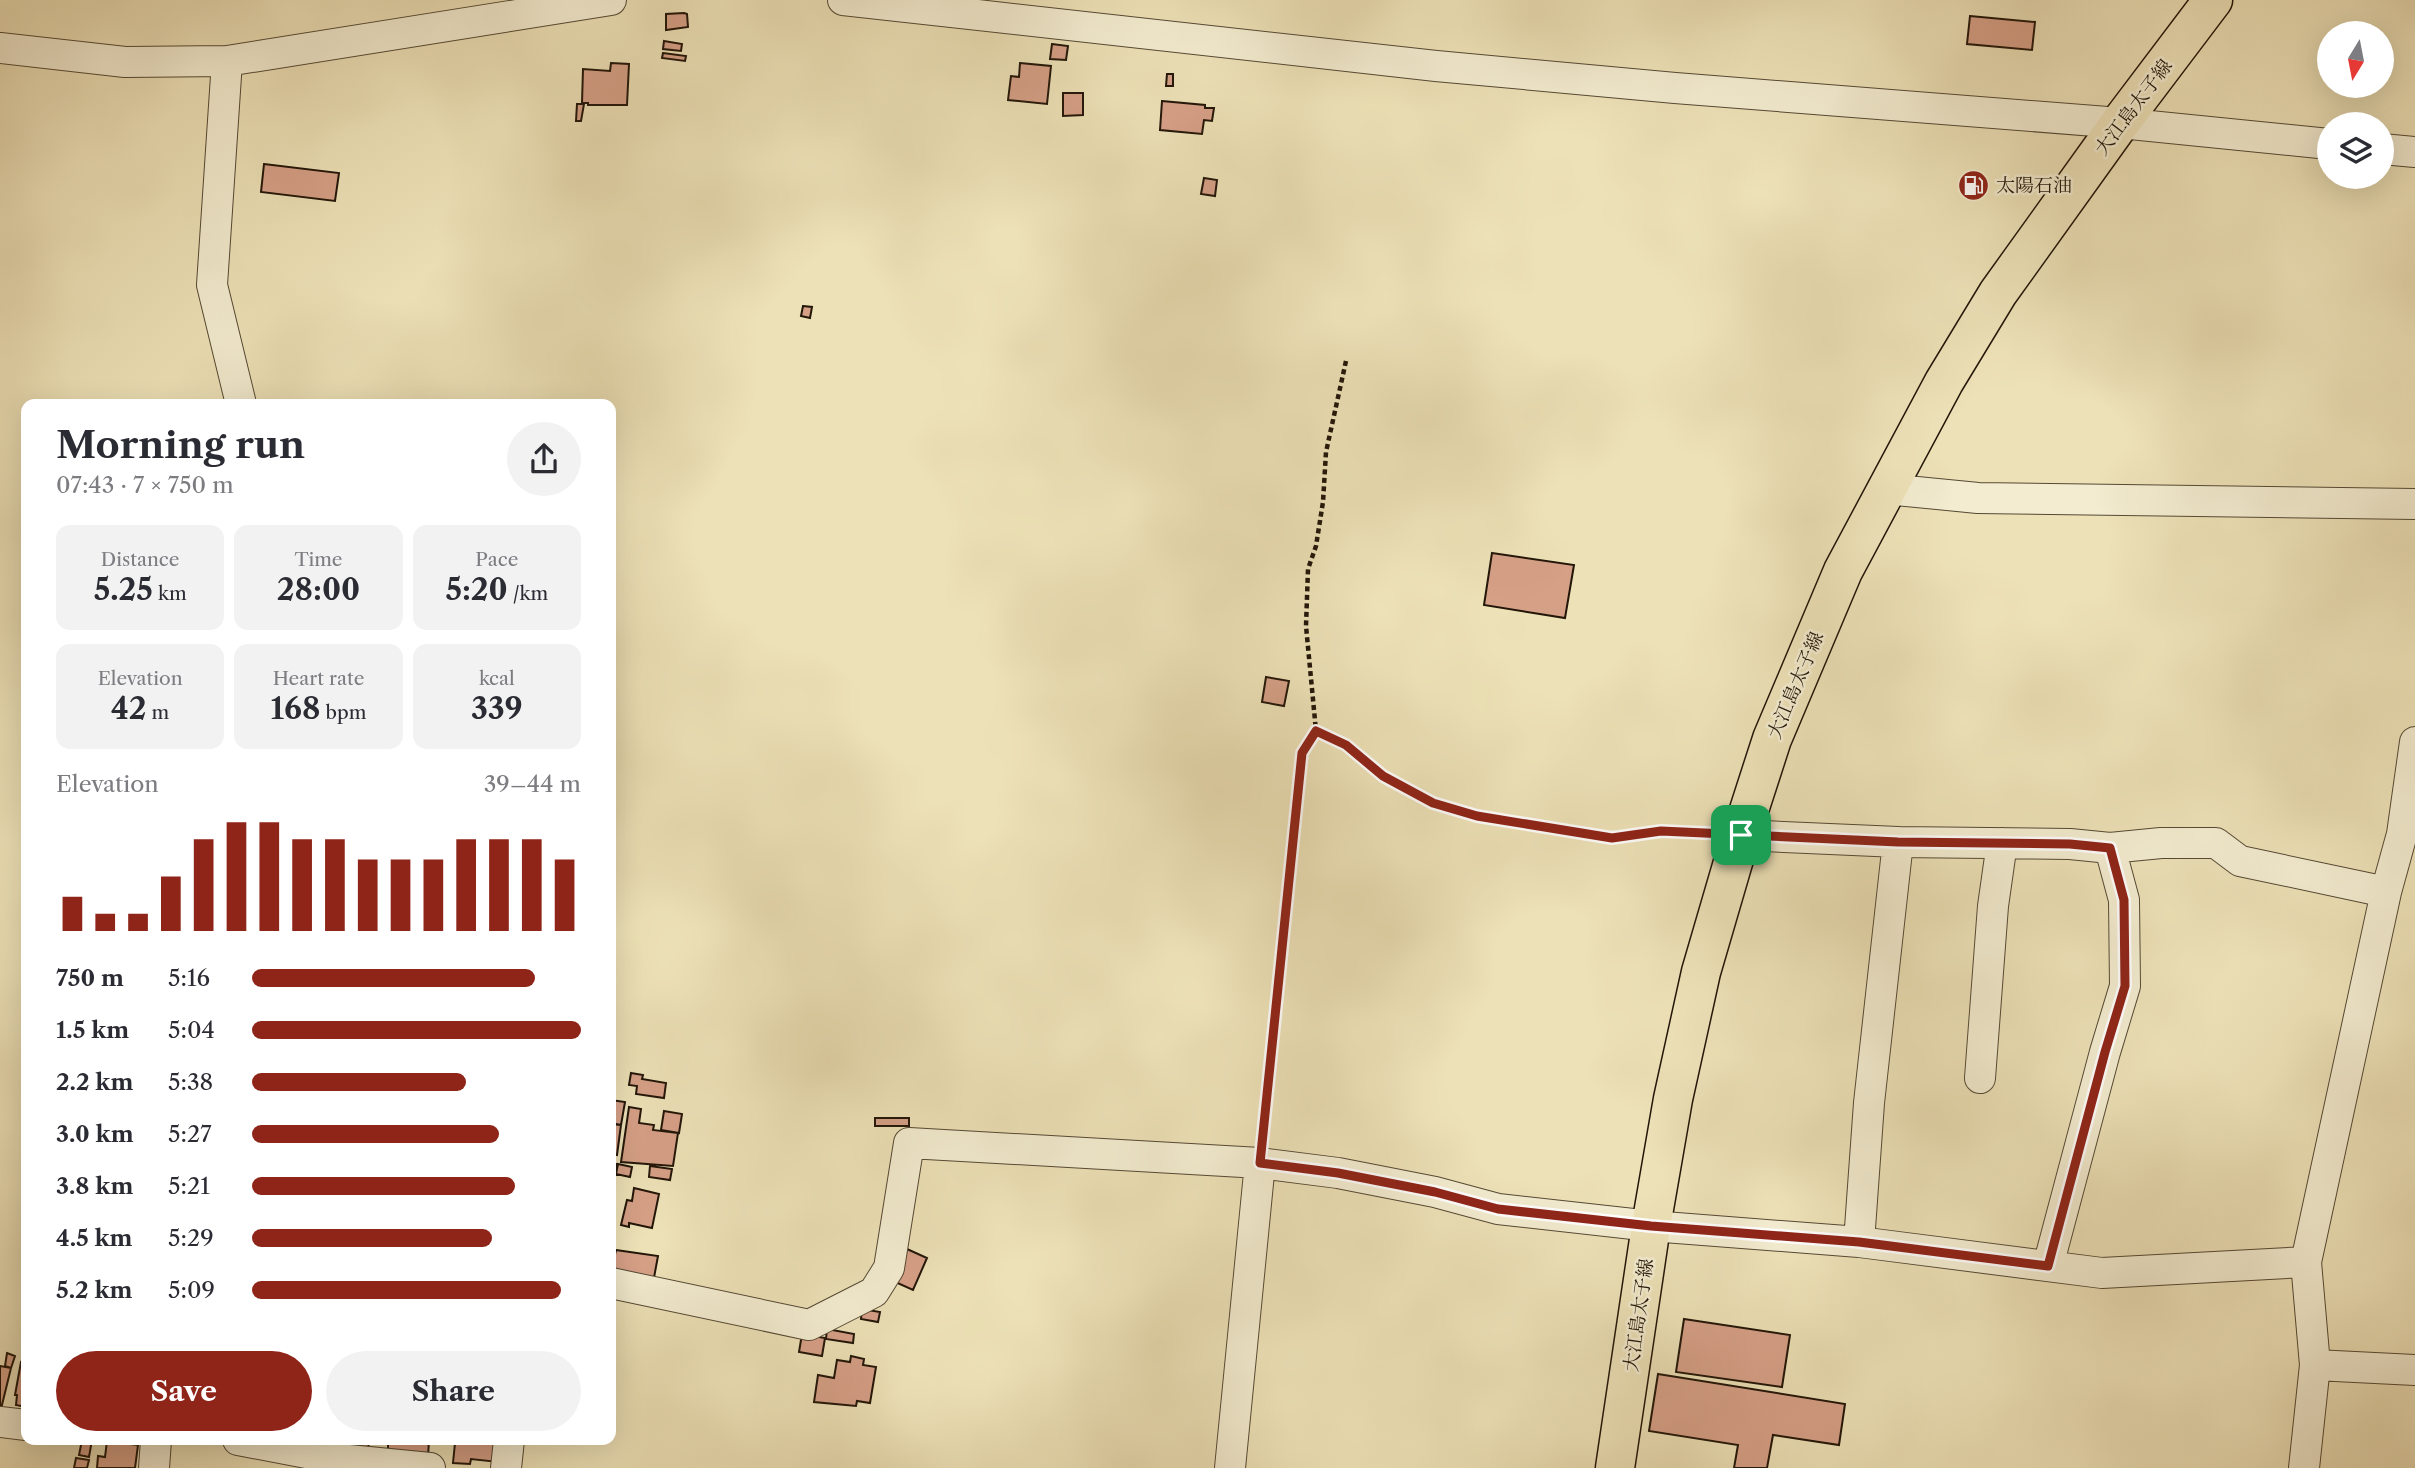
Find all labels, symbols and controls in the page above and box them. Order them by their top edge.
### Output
north arrow [2317,21,2394,98]
map controls [2317,21,2394,189]
street label: 大江島太子線 [2090,55,2177,160]
button: layers [2317,112,2394,189]
fuel station icon: 太陽石油 [1956,168,1990,202]
place label: 太陽石油 [1996,174,2072,197]
text: Morning run [56,421,305,468]
button: share [507,422,581,496]
text: 07:43 · 7 × 750 m [56,471,234,499]
text: Distance [101,548,179,571]
text: Time [294,548,343,571]
text: Pace [475,548,518,571]
text: 5.25 [94,571,153,608]
text: 28:00 [277,571,360,608]
text: 5:20 [445,571,508,608]
text: km [153,582,187,605]
text: /km [508,582,548,605]
street label: 大江島太子線 [1763,628,1828,742]
text: Elevation [98,667,183,690]
text: Heart rate [273,667,364,690]
text: kcal [479,667,515,690]
text: 42 [111,690,147,727]
text: 168 [271,690,320,727]
text: 339 [471,690,523,727]
text: m [147,701,169,724]
text: bpm [320,701,366,724]
text: Elevation [56,770,159,798]
text: 39–44 m [484,770,581,798]
pin [1711,805,1771,865]
icon: arrive [1722,816,1760,854]
text: 750 m [56,964,124,992]
text: 5:16 [168,964,210,992]
text: 1.5 km [56,1016,129,1044]
text: 5:04 [168,1016,215,1044]
text: 2.2 km [56,1068,133,1096]
text: 5:38 [168,1068,213,1096]
text: 3.0 km [56,1120,134,1148]
text: 5:27 [168,1120,212,1148]
text: 3.8 km [56,1172,133,1200]
text: 5:21 [168,1172,210,1200]
text: 4.5 km [56,1224,133,1252]
text: 5:29 [168,1224,214,1252]
street label: 大江島太子線 [1619,1257,1658,1373]
text: 5.2 km [56,1276,132,1304]
text: 5:09 [168,1276,215,1304]
button: Save [56,1351,312,1431]
button: Share [326,1351,581,1431]

